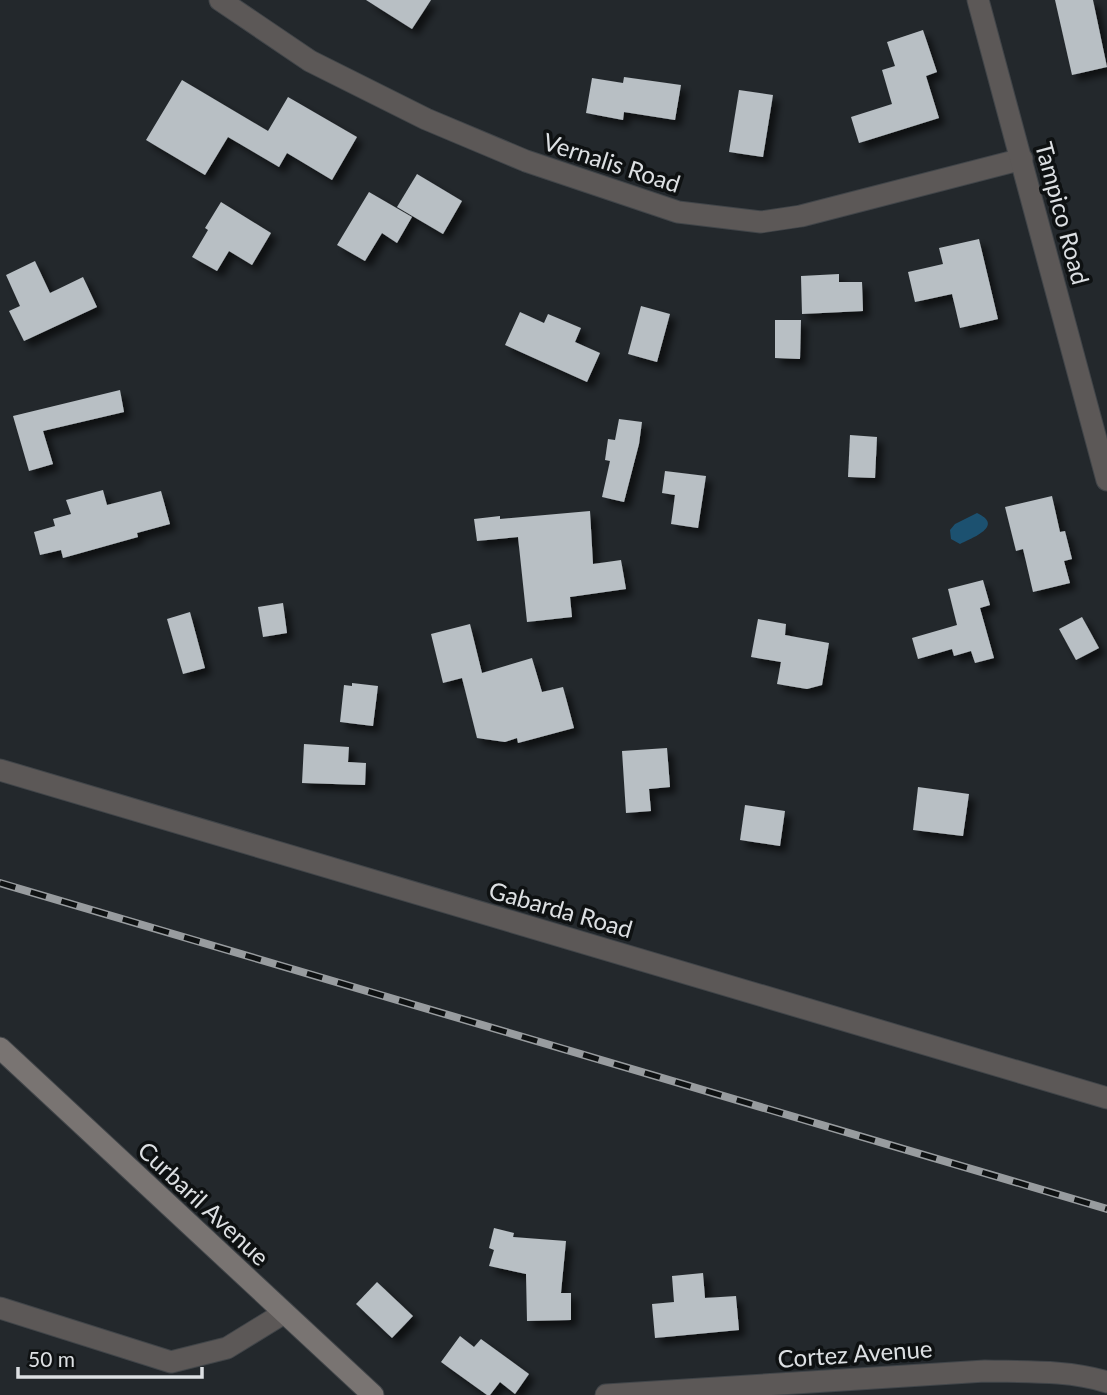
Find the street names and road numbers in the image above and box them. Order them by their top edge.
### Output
street label: Vernalis Road [540,126,684,198]
street label: Tampico Road [1030,138,1096,288]
street label: Gabarda Road [486,875,636,943]
street label: Curbaril Avenue [133,1135,275,1271]
street label: Cortez Avenue [777,1333,933,1373]

